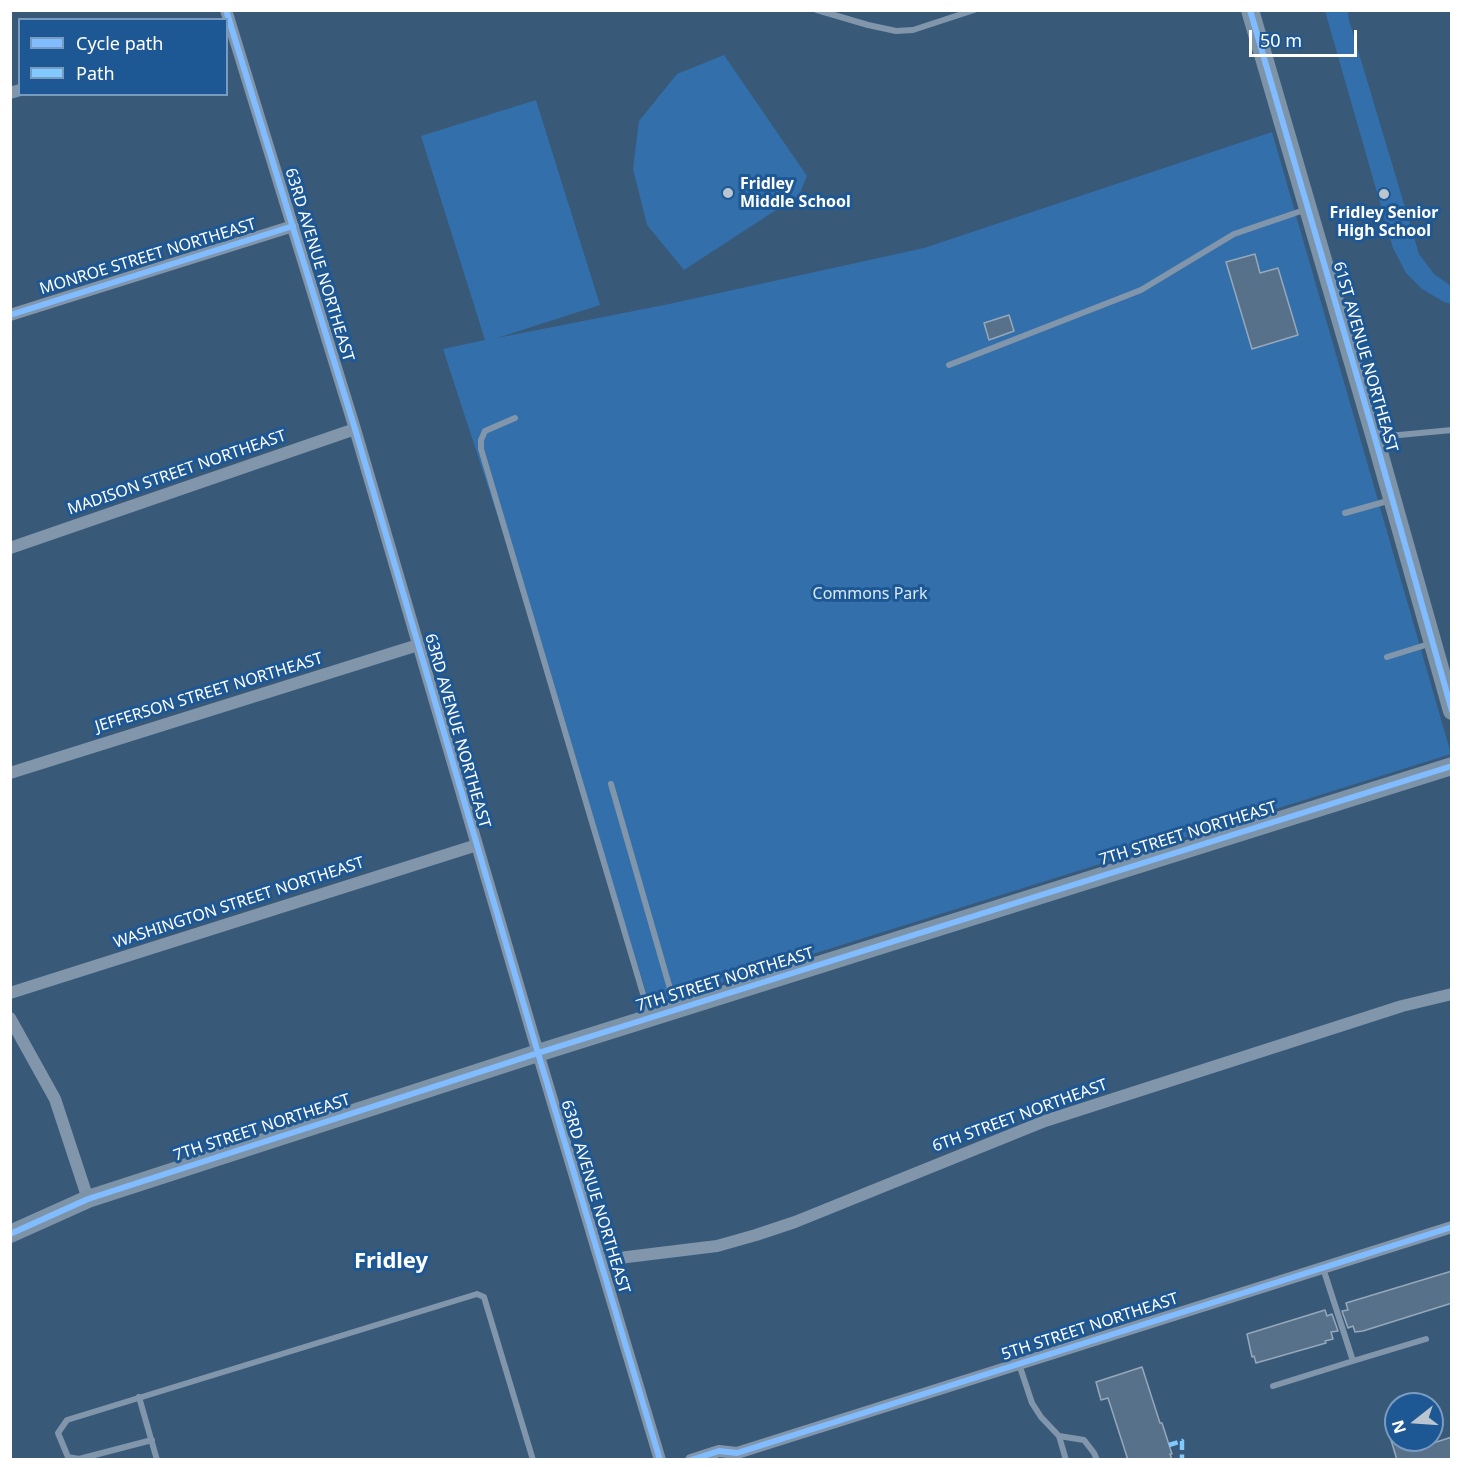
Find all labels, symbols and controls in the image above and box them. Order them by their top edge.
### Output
legend [18,18,228,96]
scale bar [1252,18,1360,56]
text: 50 m [1260,28,1302,52]
text: Cycle path [76,31,163,55]
text: Path [76,61,115,85]
street label: 63RD AVENUE NORTHEAST [280,166,358,364]
place label: Fridley Middle School [740,174,851,212]
marker: Fridley Middle School [721,186,735,200]
marker: Fridley Senior High School [1377,187,1391,201]
place label: Fridley Senior High School [1330,203,1438,241]
street label: MONROE STREET NORTHEAST [37,215,259,299]
street label: 61ST AVENUE NORTHEAST [1329,260,1401,454]
street label: MADISON STREET NORTHEAST [65,426,289,520]
park label: Commons Park [813,584,927,604]
street label: 63RD AVENUE NORTHEAST [420,632,494,830]
street label: JEFFERSON STREET NORTHEAST [93,649,325,737]
street label: 7TH STREET NORTHEAST [1097,798,1279,870]
street label: WASHINGTON STREET NORTHEAST [111,853,367,953]
street label: 7TH STREET NORTHEAST [634,944,816,1016]
street label: 6TH STREET NORTHEAST [930,1075,1110,1157]
street label: 7TH STREET NORTHEAST [171,1090,353,1166]
street label: 63RD AVENUE NORTHEAST [556,1098,634,1296]
district label: Fridley [354,1249,428,1275]
street label: 5TH STREET NORTHEAST [999,1289,1181,1365]
north arrow [1384,1392,1444,1452]
text: N [1386,1417,1411,1436]

